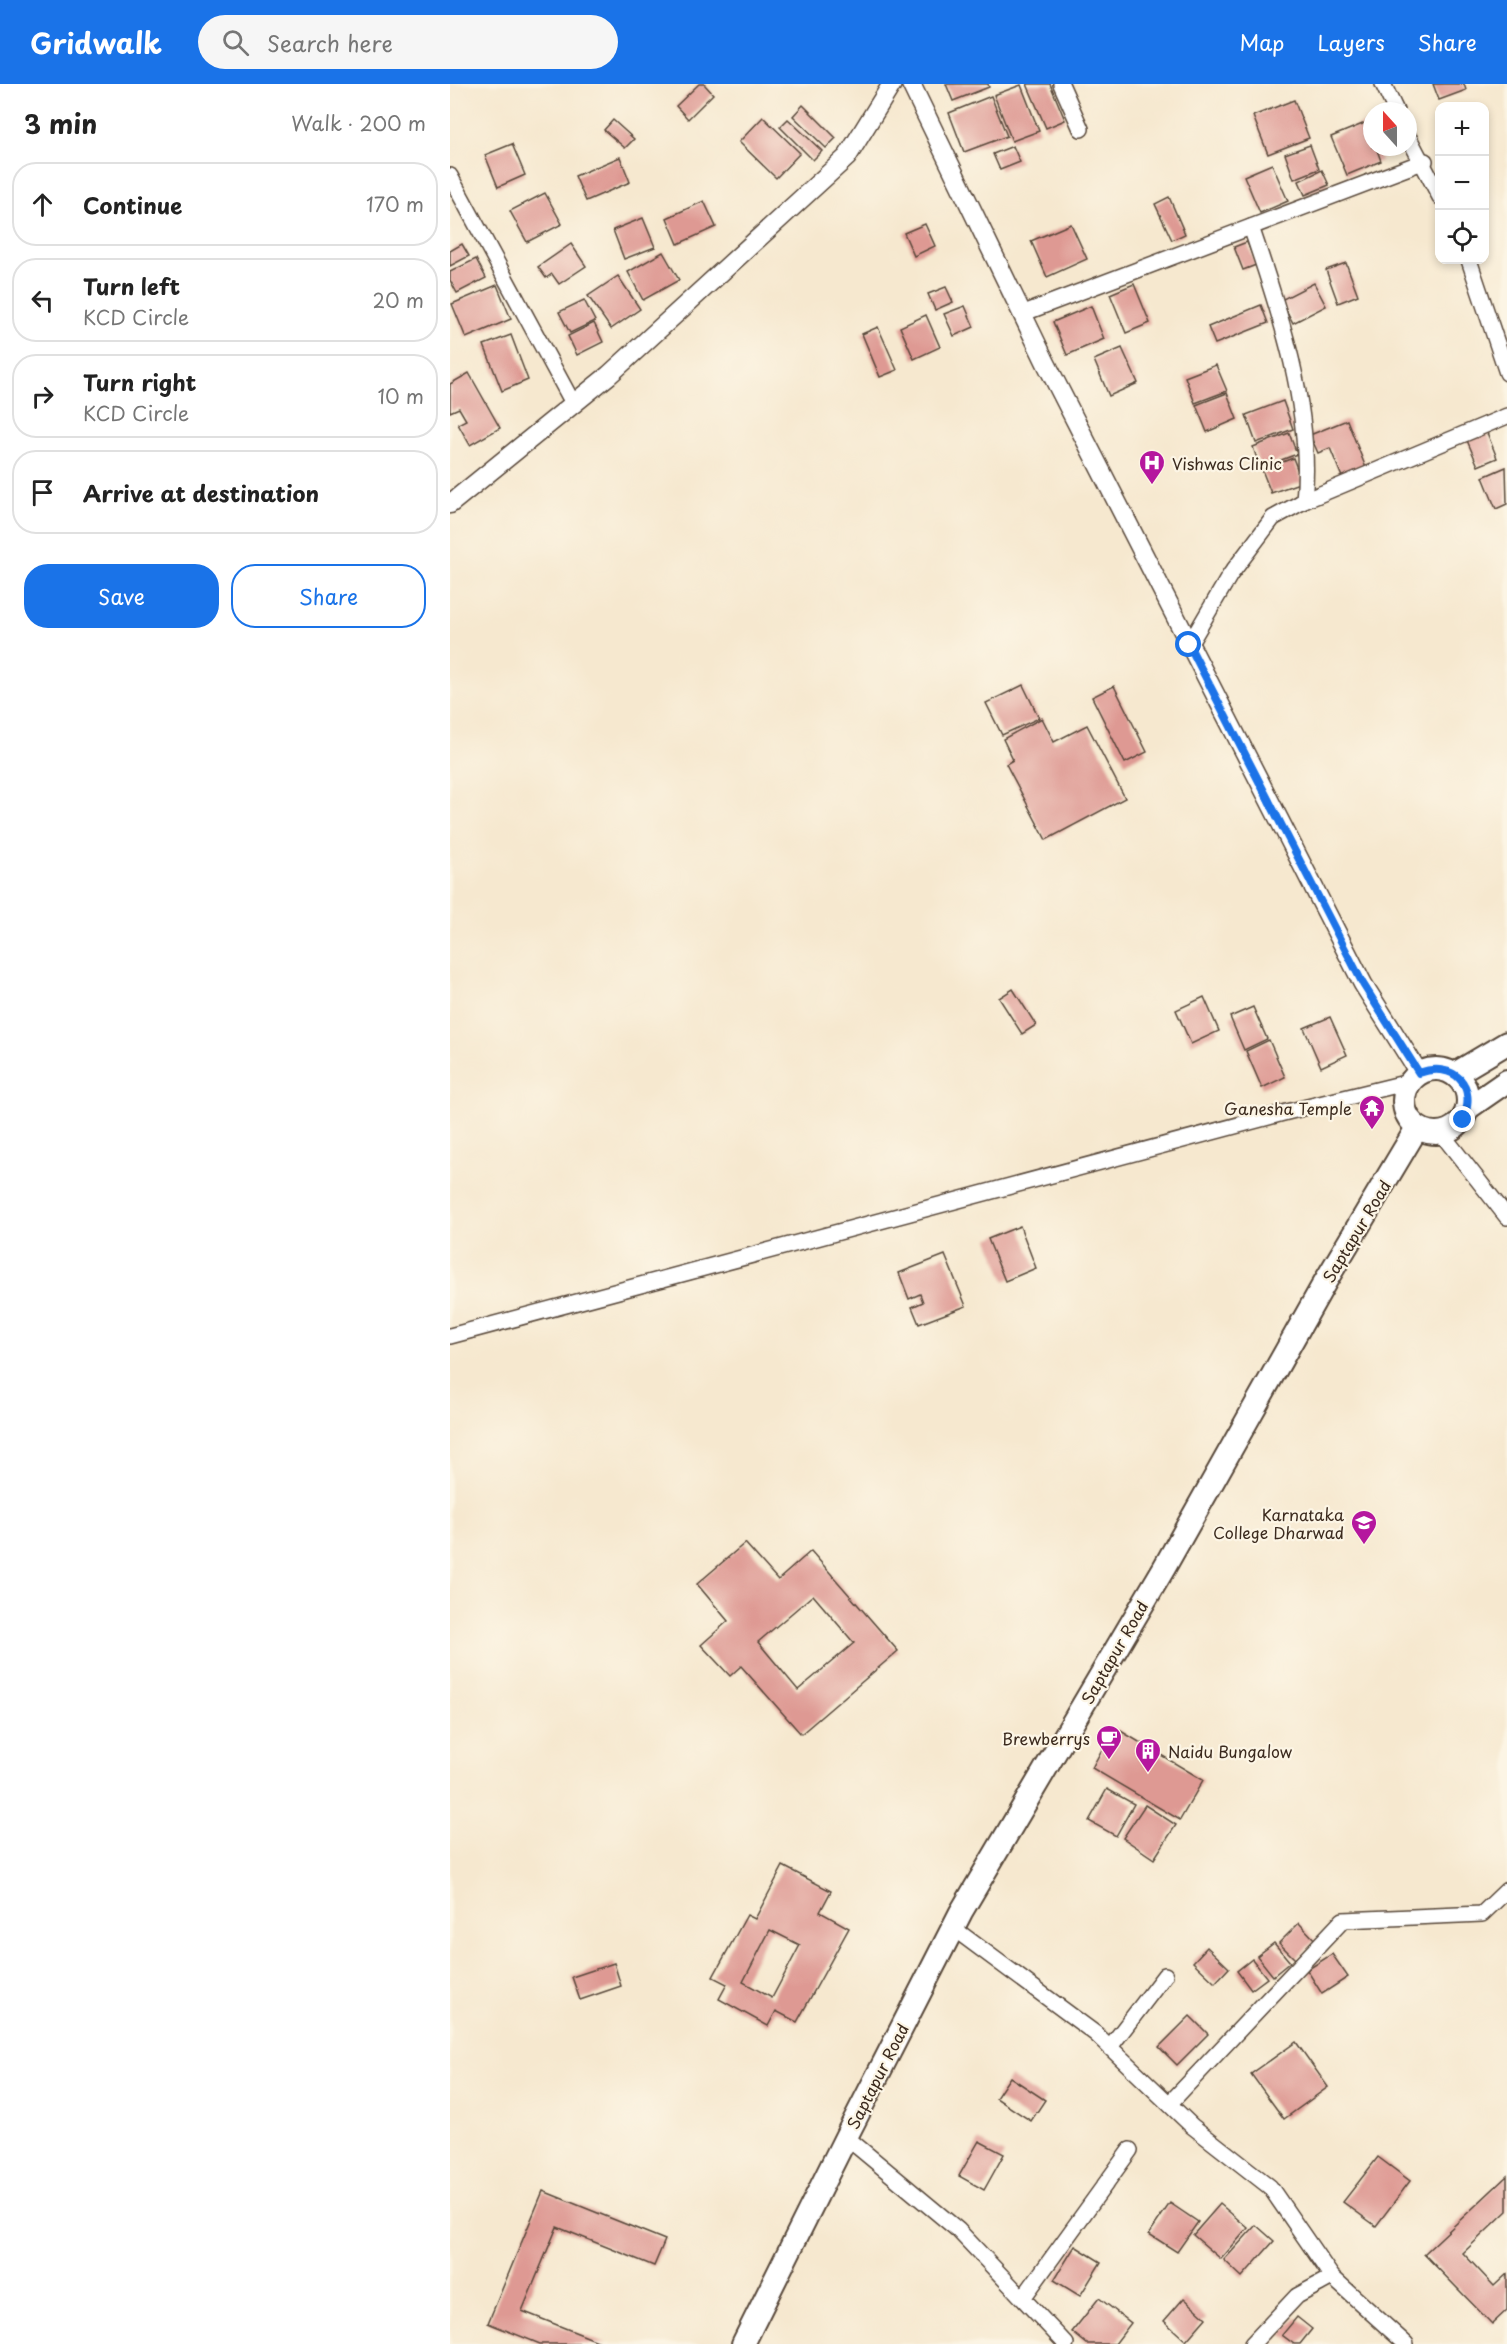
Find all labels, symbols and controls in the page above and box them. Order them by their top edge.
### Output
search box [198,15,618,69]
text: Gridwalk [30,21,162,64]
icon: search [219,26,252,59]
text: Search here [267,26,393,59]
text: Map [1240,26,1284,58]
text: Layers [1317,26,1385,58]
text: Share [1418,26,1477,58]
north arrow [1363,102,1417,156]
map controls [1435,102,1489,264]
button: + [1435,102,1489,156]
text: 3 min [24,104,97,143]
text: Walk · 200 m [291,108,426,138]
button: − [1435,156,1489,210]
icon: ahead [26,188,59,221]
text: Continue [83,188,182,221]
text: 170 m [366,189,424,219]
button: locate [1435,210,1489,264]
text: Turn left [83,269,180,302]
icon: left [26,284,59,317]
text: 20 m [372,285,424,315]
text: KCD Circle [83,302,189,332]
text: Turn right [83,365,196,398]
icon: right [26,380,59,413]
text: 10 m [377,381,424,411]
text: KCD Circle [83,398,189,428]
hospital icon: Vishwas Clinic [1137,448,1167,486]
place label: Vishwas Clinic [1172,451,1282,475]
icon: arrive [26,476,59,509]
text: Arrive at destination [83,476,319,509]
button: Save [24,564,219,628]
button: Share [231,564,426,628]
route start [1175,631,1201,657]
temple icon: Ganesha Temple [1357,1093,1387,1131]
place label: Ganesha Temple [1224,1096,1352,1120]
route end [1449,1106,1475,1132]
street label: Saptapur Road [1316,1175,1396,1287]
place label: Karnataka College Dharwad [1213,1502,1344,1544]
school or university icon: Karnataka College Dharwad [1349,1508,1379,1546]
street label: Saptapur Road [1075,1596,1153,1708]
cafe icon: Brewberrys [1094,1723,1124,1761]
place label: Brewberrys [1002,1726,1090,1750]
building icon: Naidu Bungalow [1133,1736,1163,1774]
place label: Naidu Bungalow [1168,1739,1293,1763]
street label: Saptapur Road [840,2019,914,2133]

